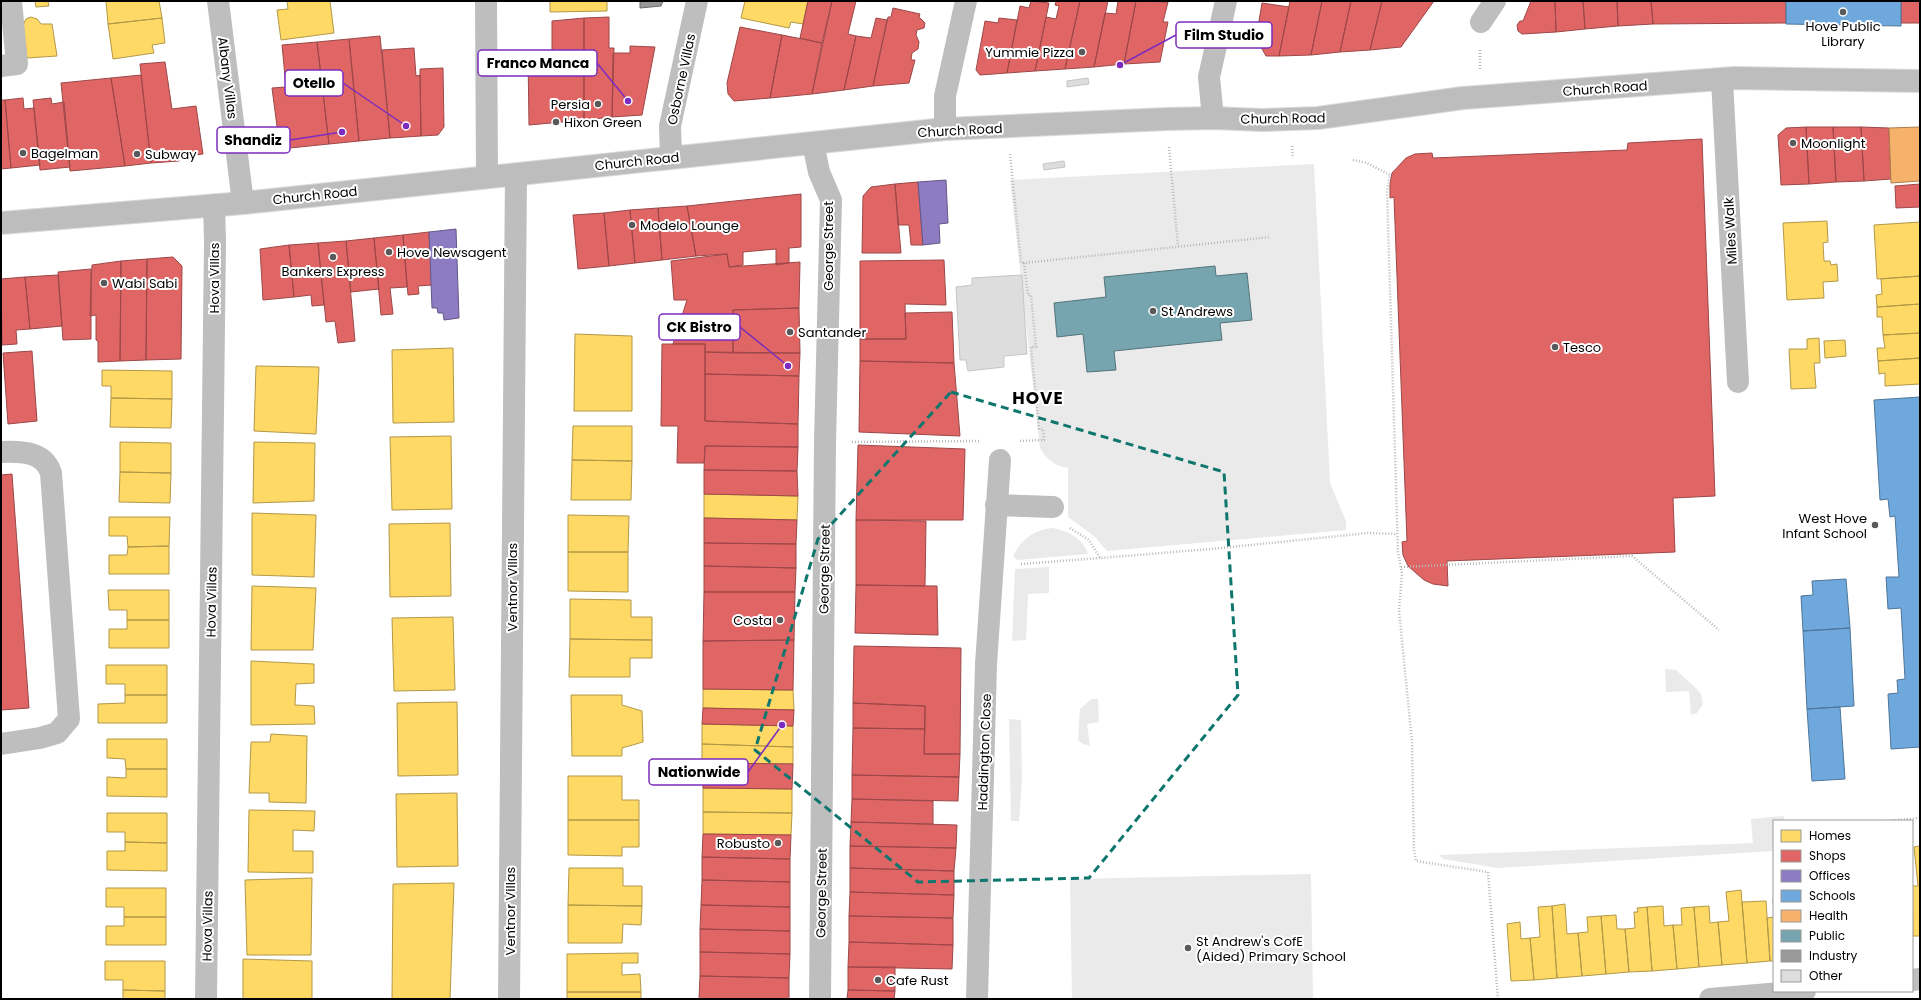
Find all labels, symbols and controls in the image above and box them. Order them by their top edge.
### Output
marker: Hove Public Library [1838,7,1848,17]
place label: Hove Public Library [1805,17,1881,51]
callout: Film Studio [1176,22,1272,48]
text: Film Studio [1184,25,1264,45]
street label: Osborne Villas [663,32,700,126]
street label: Albany Villas [213,36,242,120]
place label: Yummie Pizza [985,43,1074,62]
marker: Yummie Pizza [1077,47,1087,57]
callout: Franco Manca [478,50,597,76]
text: Franco Manca [487,53,589,73]
callout: Otello [285,70,343,96]
text: Otello [293,73,335,93]
street label: Church Road [1562,76,1648,101]
place label: Persia [551,95,590,114]
marker: Persia [593,99,603,109]
street label: Church Road [1240,108,1326,129]
place label: Hixon Green [564,113,642,132]
marker: Hixon Green [551,117,561,127]
street label: Church Road [917,119,1003,142]
callout: Shandiz [217,127,290,153]
text: Shandiz [224,130,282,150]
place label: Moonlight [1801,134,1866,153]
marker: Moonlight [1788,138,1798,148]
place label: Bagelman [31,144,98,163]
place label: Subway [145,145,197,164]
marker: Bagelman [18,148,28,158]
street label: Church Road [594,148,680,175]
marker: Subway [132,149,142,159]
street label: Church Road [272,182,358,209]
street label: Miles Walk [1719,197,1742,265]
street label: George Street [819,201,838,291]
place label: Modelo Lounge [640,216,739,235]
marker: Modelo Lounge [627,220,637,230]
street label: Hova Villas [205,242,224,313]
place label: Hove Newsagent [397,243,507,262]
marker: Hove Newsagent [384,247,394,257]
marker: Bankers Express [328,252,338,262]
place label: Bankers Express [281,262,385,281]
place label: Wabi Sabi [112,274,177,293]
marker: Wabi Sabi [99,278,109,288]
place label: St Andrews [1161,302,1233,321]
marker: St Andrews [1148,306,1158,316]
callout: CK Bistro [659,314,740,340]
text: CK Bistro [666,317,732,337]
place label: Santander [798,323,866,342]
marker: Santander [785,327,795,337]
place label: Tesco [1563,338,1601,357]
marker: Tesco [1550,342,1560,352]
district label: HOVE [1012,386,1064,410]
place label: West Hove Infant School [1782,509,1867,543]
marker: West Hove Infant School [1870,520,1880,530]
street label: George Street [814,524,835,614]
street label: Ventnor Villas [503,542,522,631]
street label: Hova Villas [201,566,222,638]
place label: Costa [733,611,772,630]
marker: Costa [775,615,785,625]
street label: Haddington Close [973,693,996,811]
callout: Nationwide [649,759,748,785]
text: Nationwide [658,762,741,782]
legend [1773,820,1913,992]
text: Homes [1809,827,1851,844]
place label: Robusto [717,834,770,853]
marker: Robusto [773,838,783,848]
text: Shops [1809,847,1846,864]
street label: George Street [811,848,832,938]
street label: Ventnor Villas [501,866,520,955]
text: Offices [1809,867,1850,884]
text: Schools [1809,887,1856,904]
street label: Hova Villas [197,890,218,962]
text: Health [1809,907,1848,924]
text: Public [1809,927,1845,944]
place label: St Andrew's CofE (Aided) Primary School [1196,932,1346,966]
marker: St Andrew's CofE (Aided) Primary School [1183,943,1193,953]
text: Industry [1809,947,1858,964]
text: Other [1809,967,1843,984]
place label: Cafe Rust [886,971,949,990]
marker: Cafe Rust [873,975,883,985]

